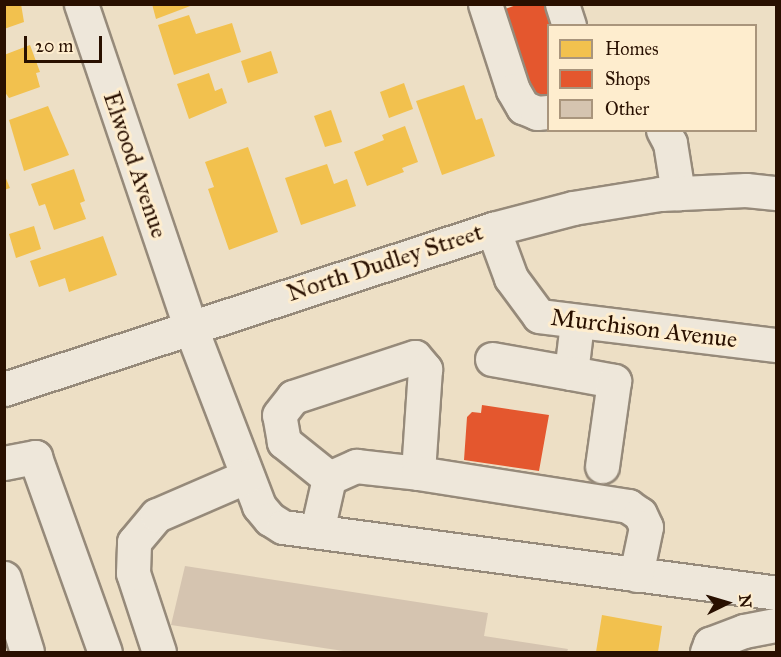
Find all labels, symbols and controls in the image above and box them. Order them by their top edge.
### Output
scale bar [27,24,105,62]
legend [547,24,757,132]
text: 20 m [35,35,73,57]
text: Homes [605,38,659,60]
text: Shops [605,68,650,90]
street label: Elwood Avenue [97,88,173,242]
text: Other [605,98,649,120]
street label: North Dudley Street [283,218,487,308]
street label: Murchison Avenue [549,303,739,355]
north arrow [697,573,757,633]
text: N [735,594,755,609]

